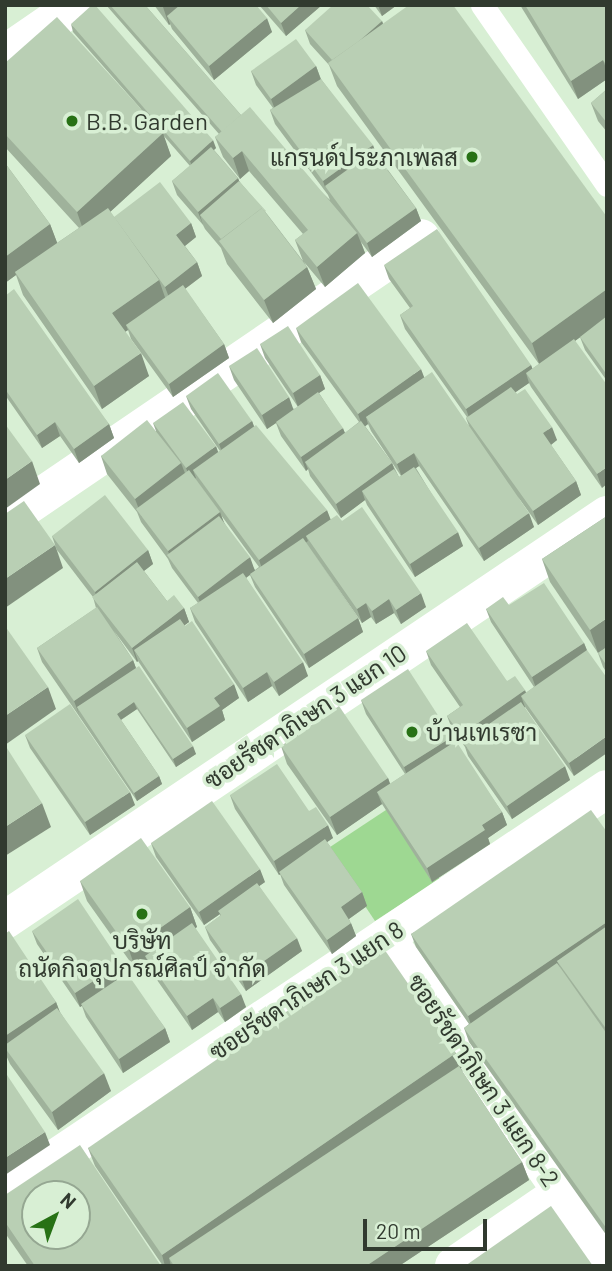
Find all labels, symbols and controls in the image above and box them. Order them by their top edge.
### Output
place label: B.B. Garden [86,107,208,135]
marker: B.B. Garden [64,113,80,129]
place label: แกรนด์ประภาเพลส [270,143,458,171]
marker: แกรนด์ประภาเพลส [464,149,480,165]
street label: ซอยรัชดาภิเษก 3 แยก 10 [199,638,411,794]
place label: บ้านเทเรซา [426,718,537,746]
marker: บ้านเทเรซา [404,724,420,740]
marker: บริษัท ถนัดกิจอุปกรณ์ศิลป์ จำกัด [134,906,150,922]
street label: ซอยรัชดาภิเษก 3 แยก 8 [204,914,408,1066]
place label: บริษัท ถนัดกิจอุปกรณ์ศิลป์ จำกัด [18,926,266,982]
street label: ซอยรัชดาภิเษก 3 แยก 8-2 [402,968,566,1192]
north arrow [21,1180,91,1250]
text: N [56,1187,81,1213]
scale bar [367,1204,491,1248]
text: 20 m [376,1218,421,1243]

